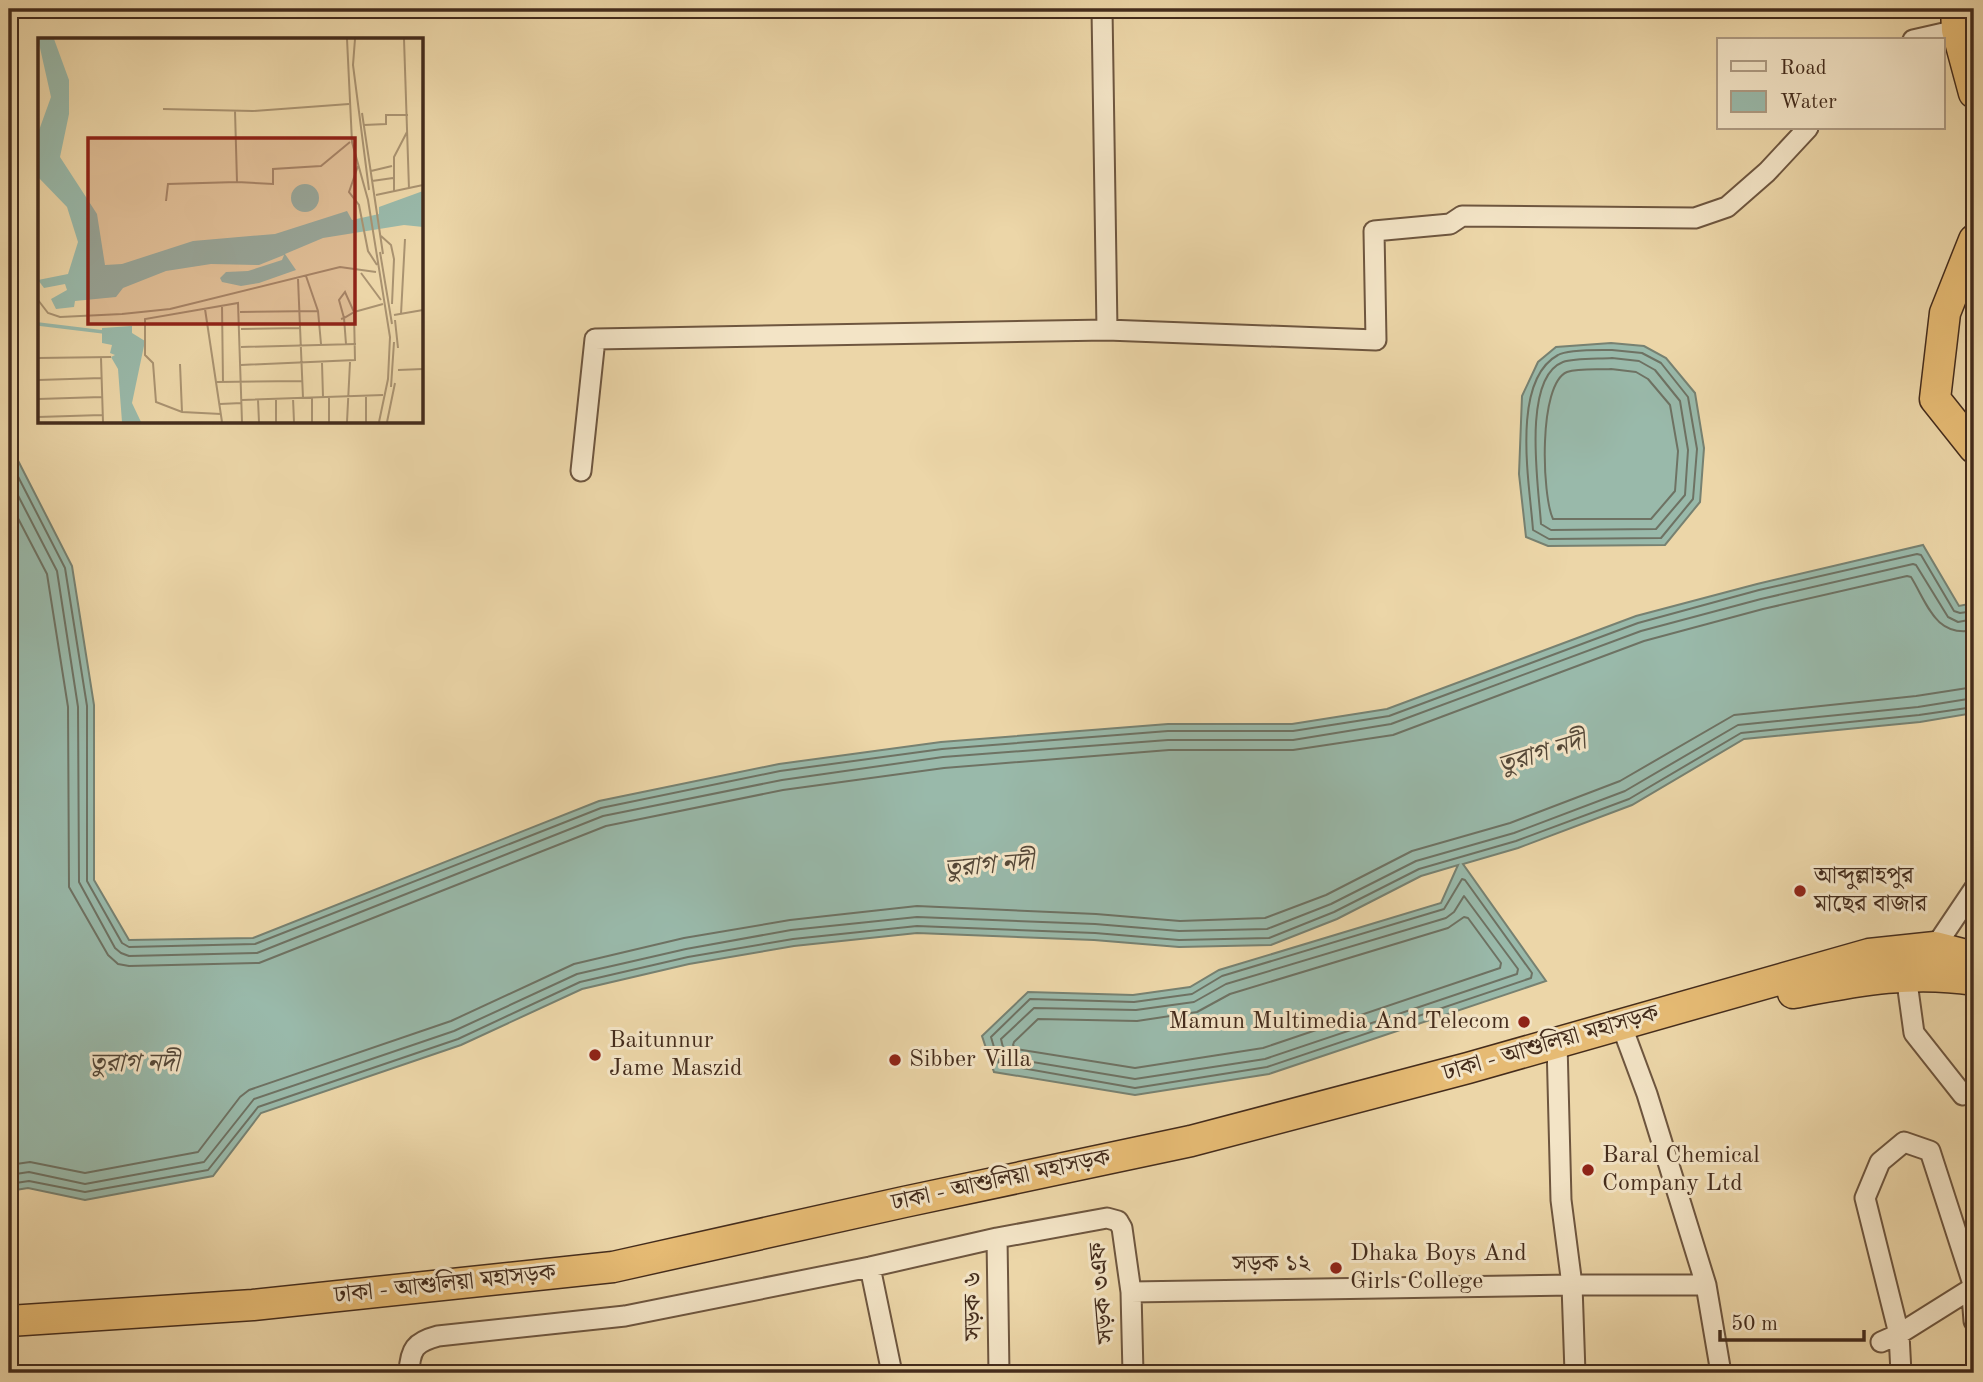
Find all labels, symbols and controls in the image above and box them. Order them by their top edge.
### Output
inset map [38,38,424,424]
legend [1717,38,1944,130]
text: Road [1780,58,1827,79]
text: Water [1780,92,1837,113]
water label: তুরাগ নদী [1494,724,1592,780]
water label: তুরাগ নদী [943,845,1038,884]
place label: আব্দুল্লাহপুর মাছের বাজার [1813,865,1928,917]
marker: আব্দুল্লাহপুর মাছের বাজার [1792,883,1808,899]
street label: ঢাকা - আশুলিয়া মহাসড়ক [1439,998,1662,1087]
place label: Mamun Multimedia And Telecom [1168,1010,1510,1034]
marker: Mamun Multimedia And Telecom [1516,1014,1532,1030]
place label: Baitunnur Jame Maszid [609,1029,743,1081]
water label: তুরাগ নদী [89,1047,182,1078]
marker: Baitunnur Jame Maszid [587,1047,603,1063]
place label: Sibber Villa [909,1048,1031,1072]
marker: Sibber Villa [887,1052,903,1068]
street label: ঢাকা - আশুলিয়া মহাসড়ক [888,1142,1114,1216]
place label: Baral Chemical Company Ltd [1602,1144,1760,1196]
marker: Baral Chemical Company Ltd [1580,1162,1596,1178]
street label: সড়ক ৩এফ [1087,1240,1119,1346]
place label: Dhaka Boys And Girls College [1350,1242,1527,1294]
street label: সড়ক ১২ [1231,1252,1311,1278]
street label: ঢাকা - আশুলিয়া মহাসড়ক [332,1257,558,1309]
marker: Dhaka Boys And Girls College [1328,1260,1344,1276]
street label: সড়ক ৬ [961,1271,987,1342]
scale bar [1720,1298,1864,1342]
text: 50 m [1731,1314,1778,1335]

